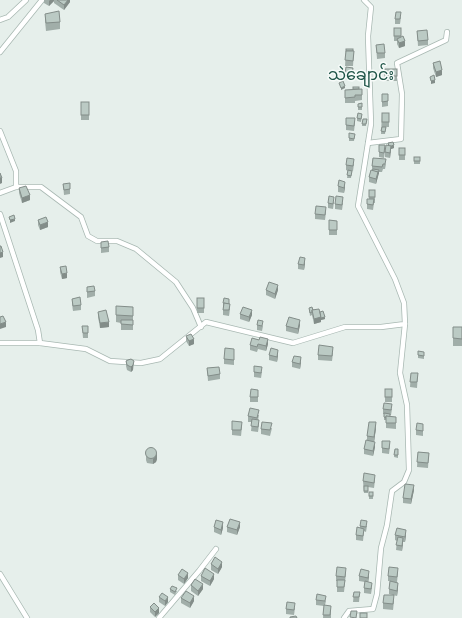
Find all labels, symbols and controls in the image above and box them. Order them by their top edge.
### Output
district label: သဲချောင်း [328,63,394,88]

